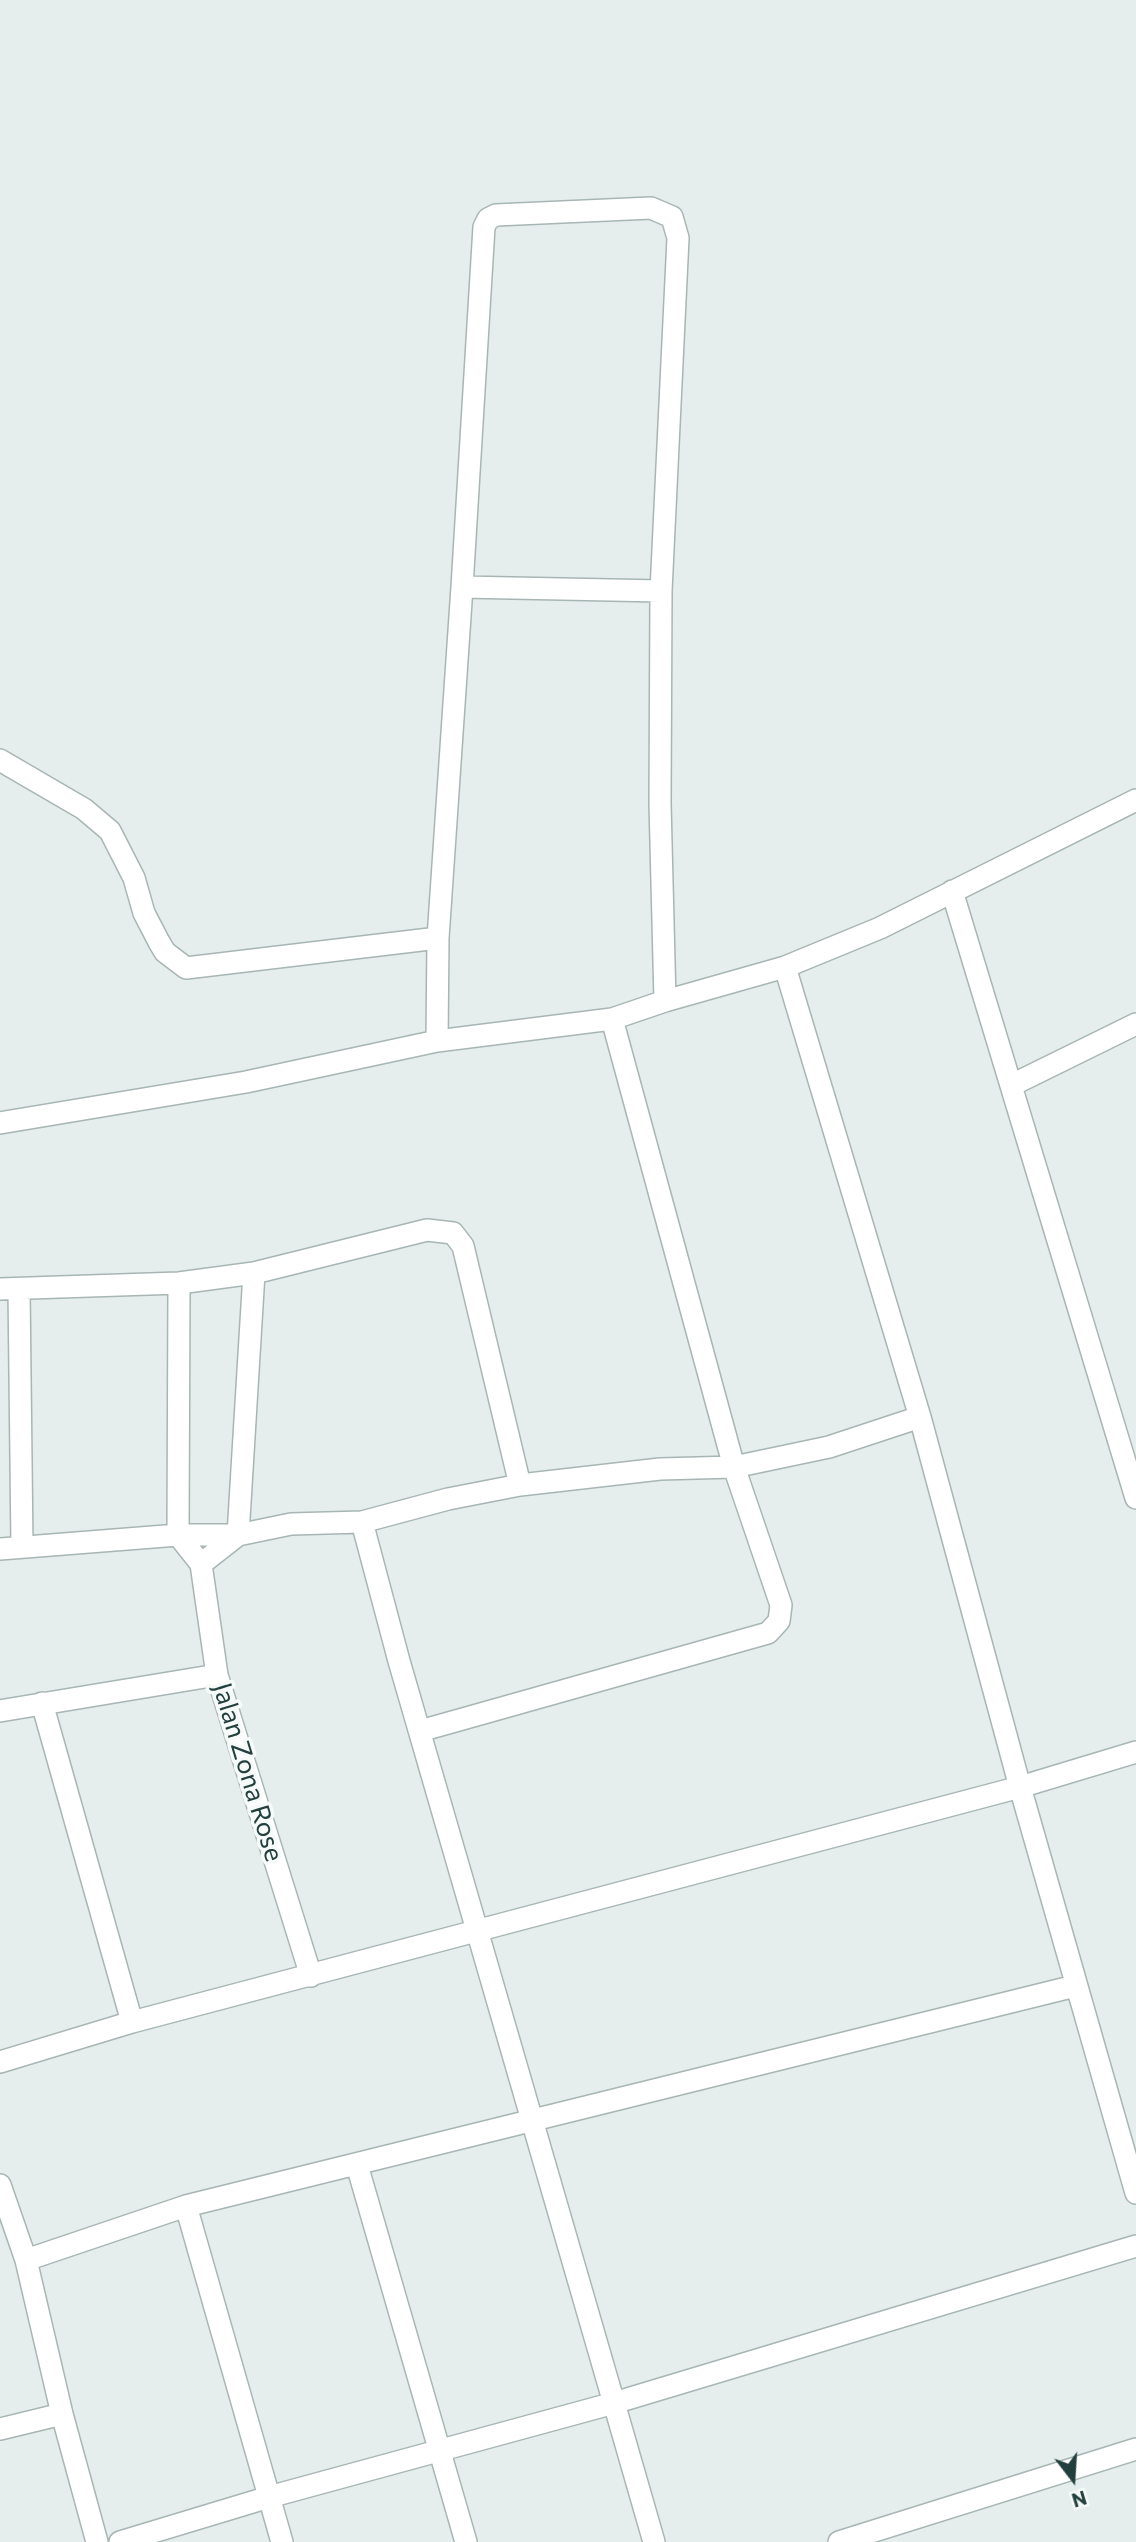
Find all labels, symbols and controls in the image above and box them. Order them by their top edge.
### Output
street label: Jalan Zona Rose [206,1679,290,1865]
north arrow [1038,2444,1108,2514]
text: N [1069,2486,1089,2513]

